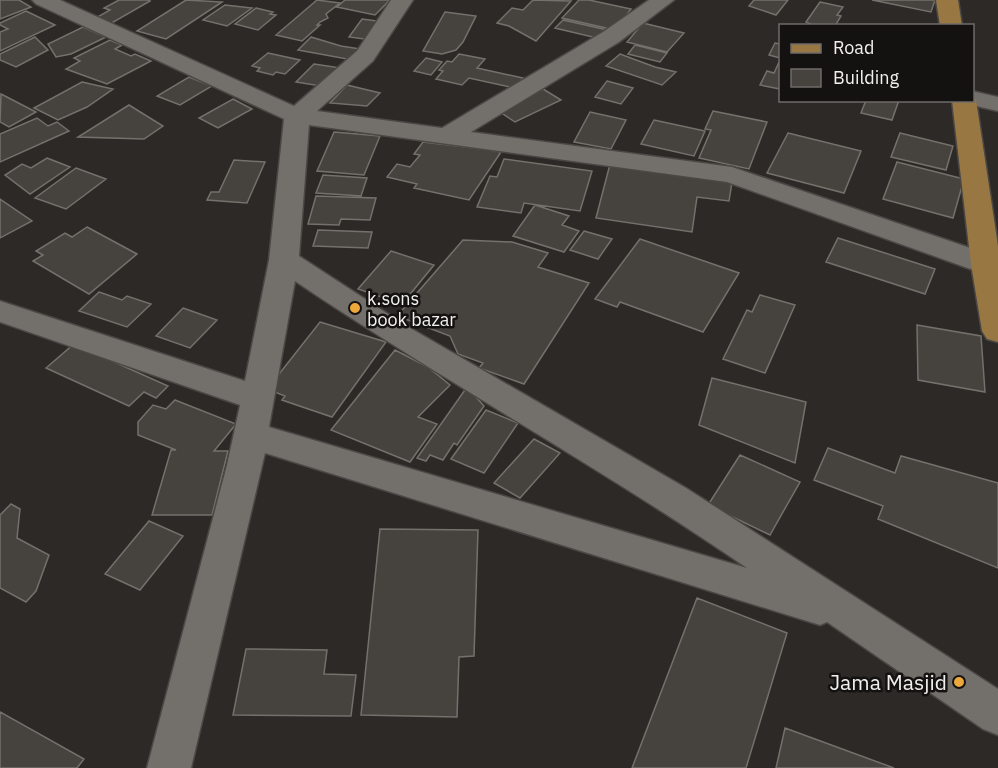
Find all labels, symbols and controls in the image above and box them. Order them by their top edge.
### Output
legend [779,24,974,102]
text: Road [833,36,874,59]
text: Building [833,66,900,89]
place label: k.sons book bazar [367,287,456,331]
marker: k.sons book bazar [348,301,362,315]
place label: Jama Masjid [829,668,947,696]
marker: Jama Masjid [952,675,966,689]

